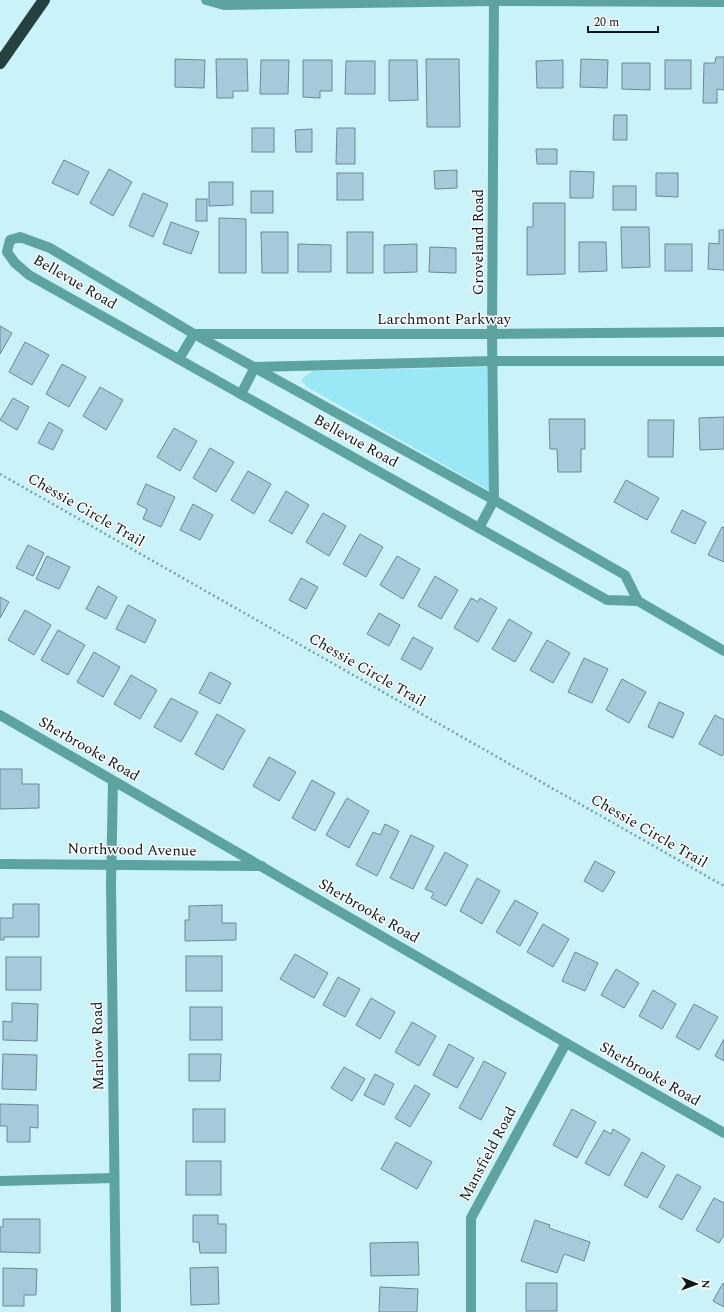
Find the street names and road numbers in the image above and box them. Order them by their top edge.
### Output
street label: Groveland Road [467,189,490,295]
street label: Bellevue Road [29,249,121,315]
street label: Larchmont Parkway [377,308,512,331]
street label: Bellevue Road [309,408,403,474]
street label: Chessie Circle Trail [23,467,149,553]
street label: Chessie Circle Trail [304,627,430,713]
street label: Sherbrooke Road [34,711,144,787]
street label: Chessie Circle Trail [586,788,712,874]
street label: Northwood Avenue [67,837,197,863]
street label: Sherbrooke Road [314,873,424,949]
street label: Marlow Road [86,1001,110,1091]
street label: Sherbrooke Road [595,1036,705,1112]
street label: Mansfield Road [453,1103,523,1205]

